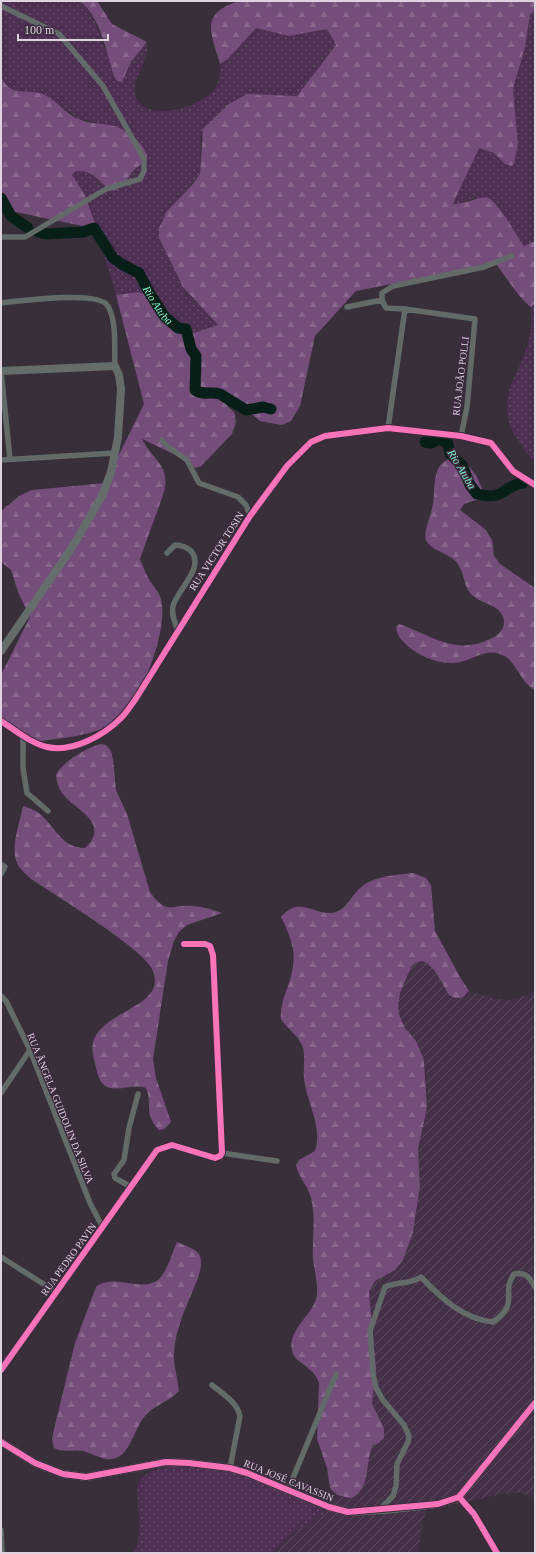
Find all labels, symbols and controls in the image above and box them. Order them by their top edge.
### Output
scale bar [18,16,108,42]
text: 100 m [24,23,55,37]
water label: Rio Atuba [140,283,176,327]
street label: RUA JOÃO POLLI [450,336,471,416]
water label: Rio Atuba [445,446,479,491]
street label: RUA VICTOR TOSIN [187,510,246,593]
street label: RUA ÂNGELA GUIDOLIN DA SILVA [25,1031,96,1186]
street label: RUA PEDRO PAVIN [38,1221,98,1298]
street label: RUA JOSÉ CAVASSIN [242,1457,335,1504]

